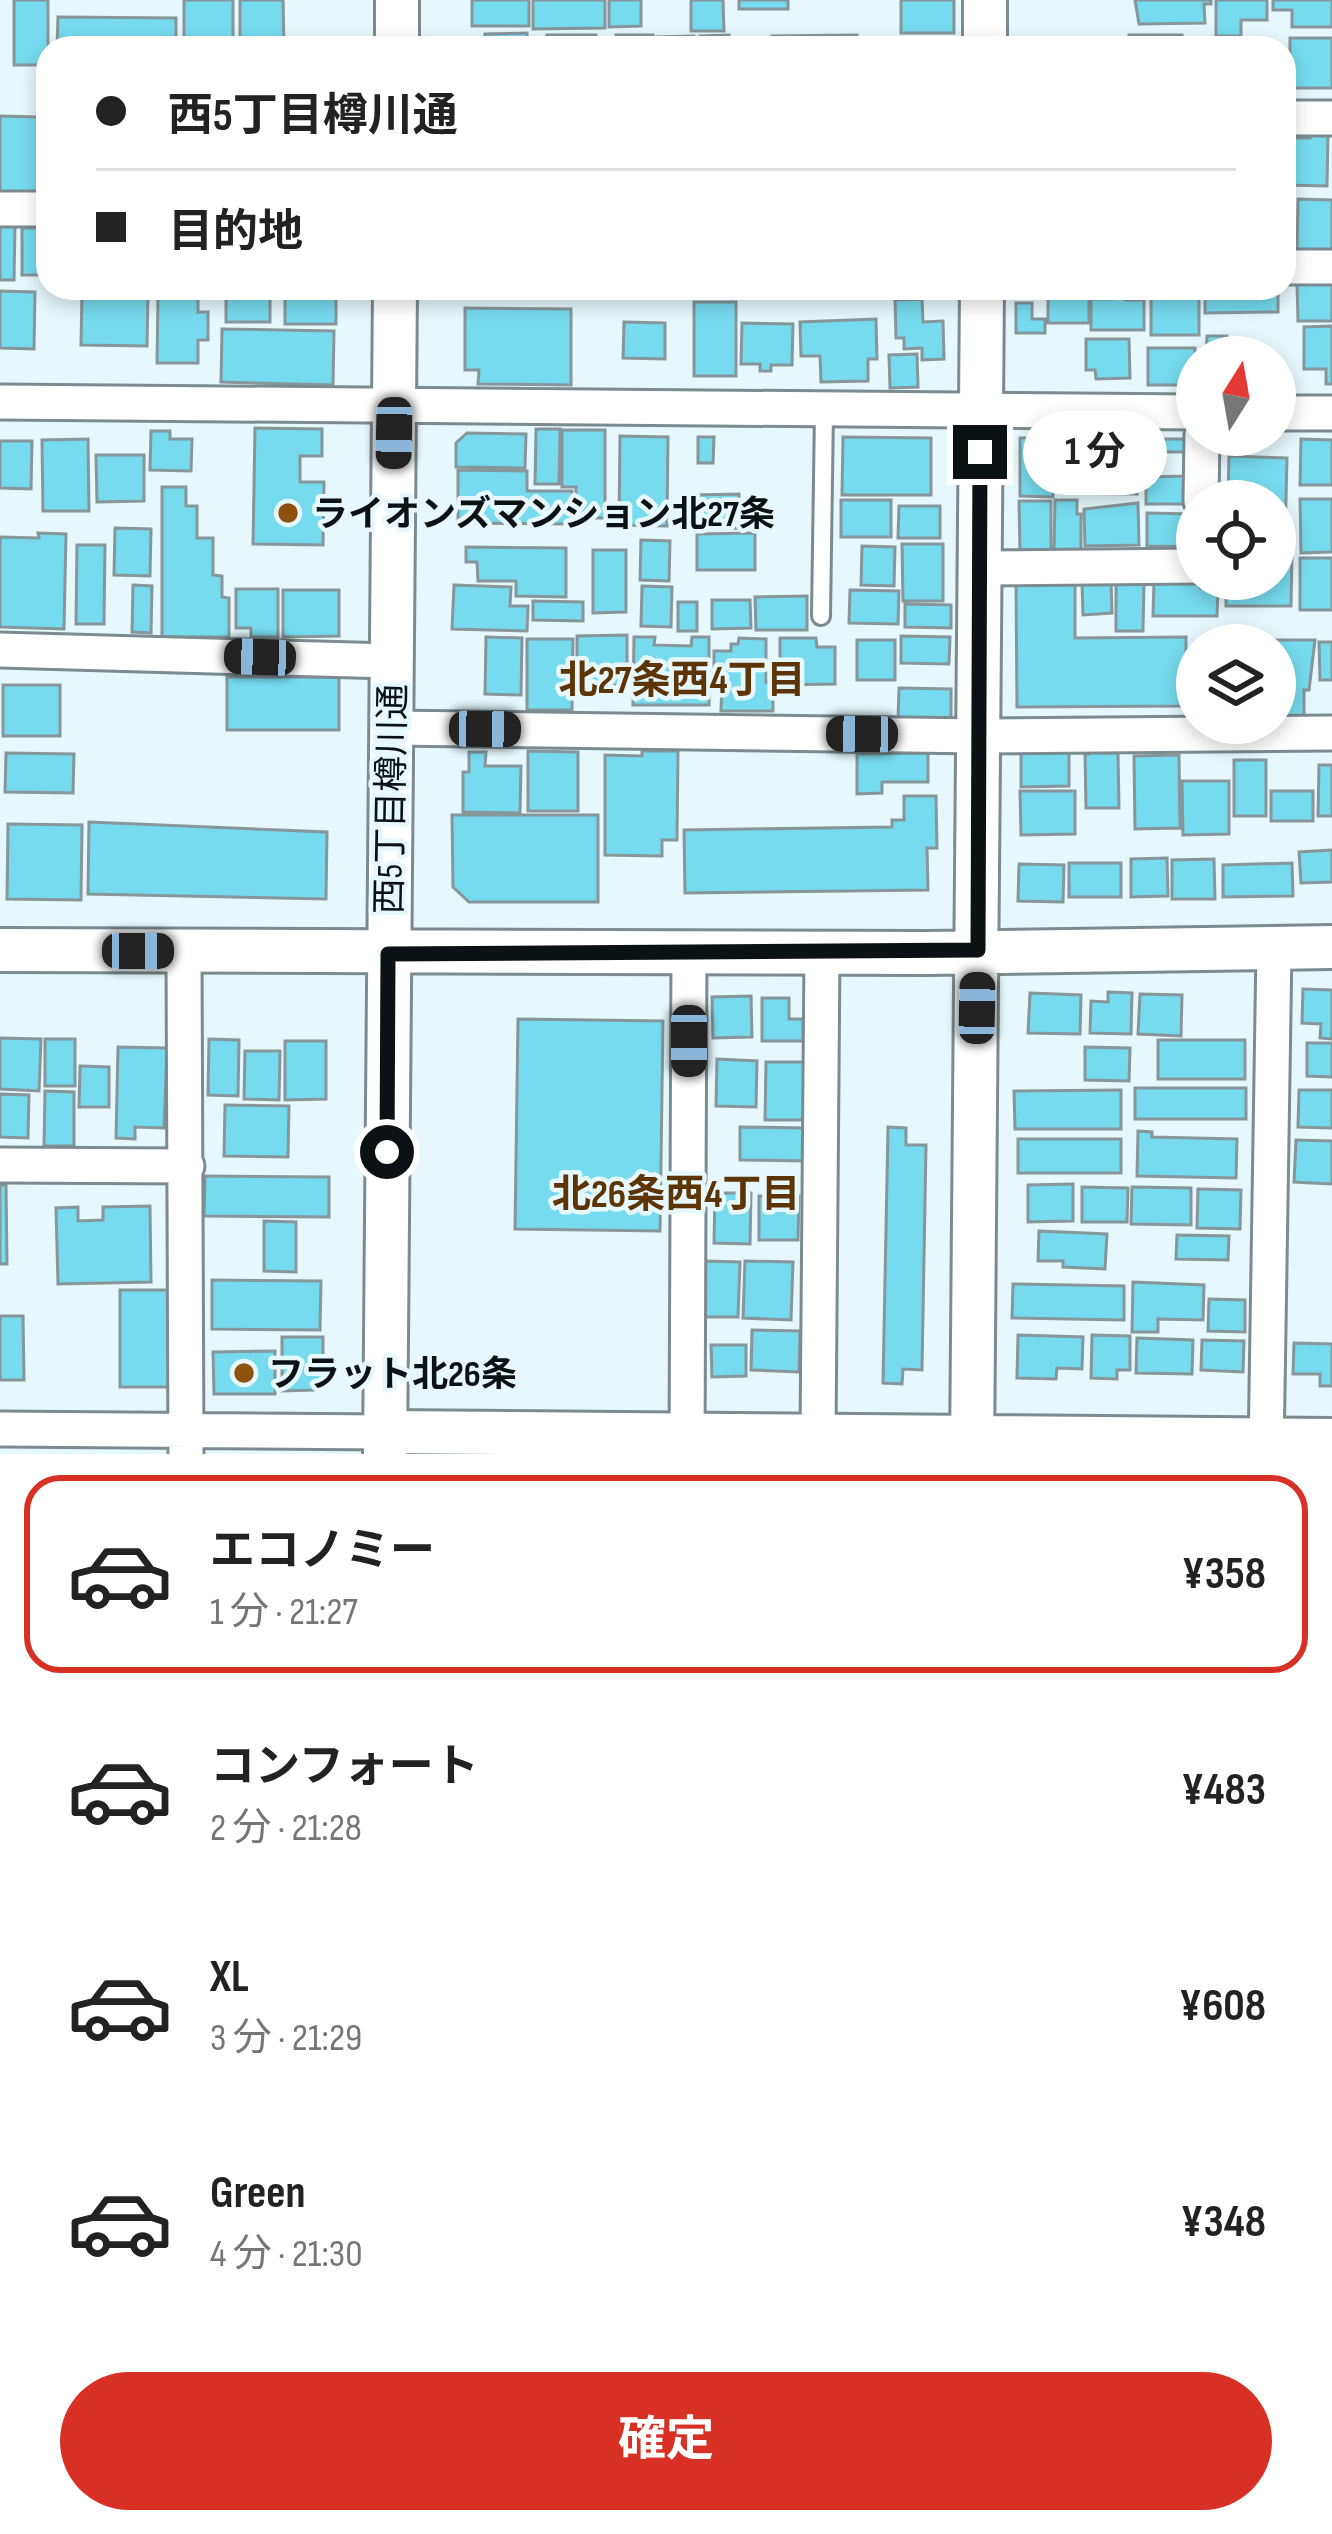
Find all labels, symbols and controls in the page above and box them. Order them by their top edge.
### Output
text: 西5丁目樽川通 [168,89,458,144]
text: 目的地 [168,205,303,260]
north arrow [1176,336,1296,456]
map controls [1176,336,1296,744]
car [375,397,413,469]
callout: 1 分 [1022,410,1166,494]
route end [953,425,1007,479]
text: 1 分 [1065,429,1125,476]
button: locate [1176,480,1296,600]
place label: ライオンズマンション北27条 [312,494,775,537]
marker: ライオンズマンション北27条 [275,500,301,526]
button: layers [1176,624,1296,744]
car [223,638,297,676]
district label: 北27条西4丁目 [558,658,806,705]
street label: 西5丁目樽川通 [369,683,416,915]
car [449,710,521,748]
car [826,715,898,753]
car [102,933,174,969]
car [958,972,996,1044]
car [671,1005,707,1077]
route start [360,1125,414,1179]
district label: 北26条西4丁目 [552,1172,800,1219]
place label: フラット北26条 [268,1354,517,1397]
marker: フラット北26条 [231,1360,257,1386]
icon: car [66,1520,174,1628]
text: エコノミー [210,1524,435,1579]
text: ¥358 [1182,1547,1266,1602]
text: 1 分 · 21:27 [210,1589,358,1636]
icon: car [66,1736,174,1844]
text: コンフォート [210,1740,479,1795]
text: ¥483 [1181,1763,1266,1818]
text: 2 分 · 21:28 [210,1805,362,1852]
text: XL [210,1950,249,2005]
icon: car [66,1952,174,2060]
text: ¥608 [1179,1979,1266,2034]
text: 3 分 · 21:29 [210,2015,362,2062]
text: Green [210,2166,306,2221]
icon: car [66,2168,174,2276]
text: ¥348 [1180,2195,1266,2250]
text: 4 分 · 21:30 [210,2231,363,2278]
button: 確定 [60,2372,1272,2510]

